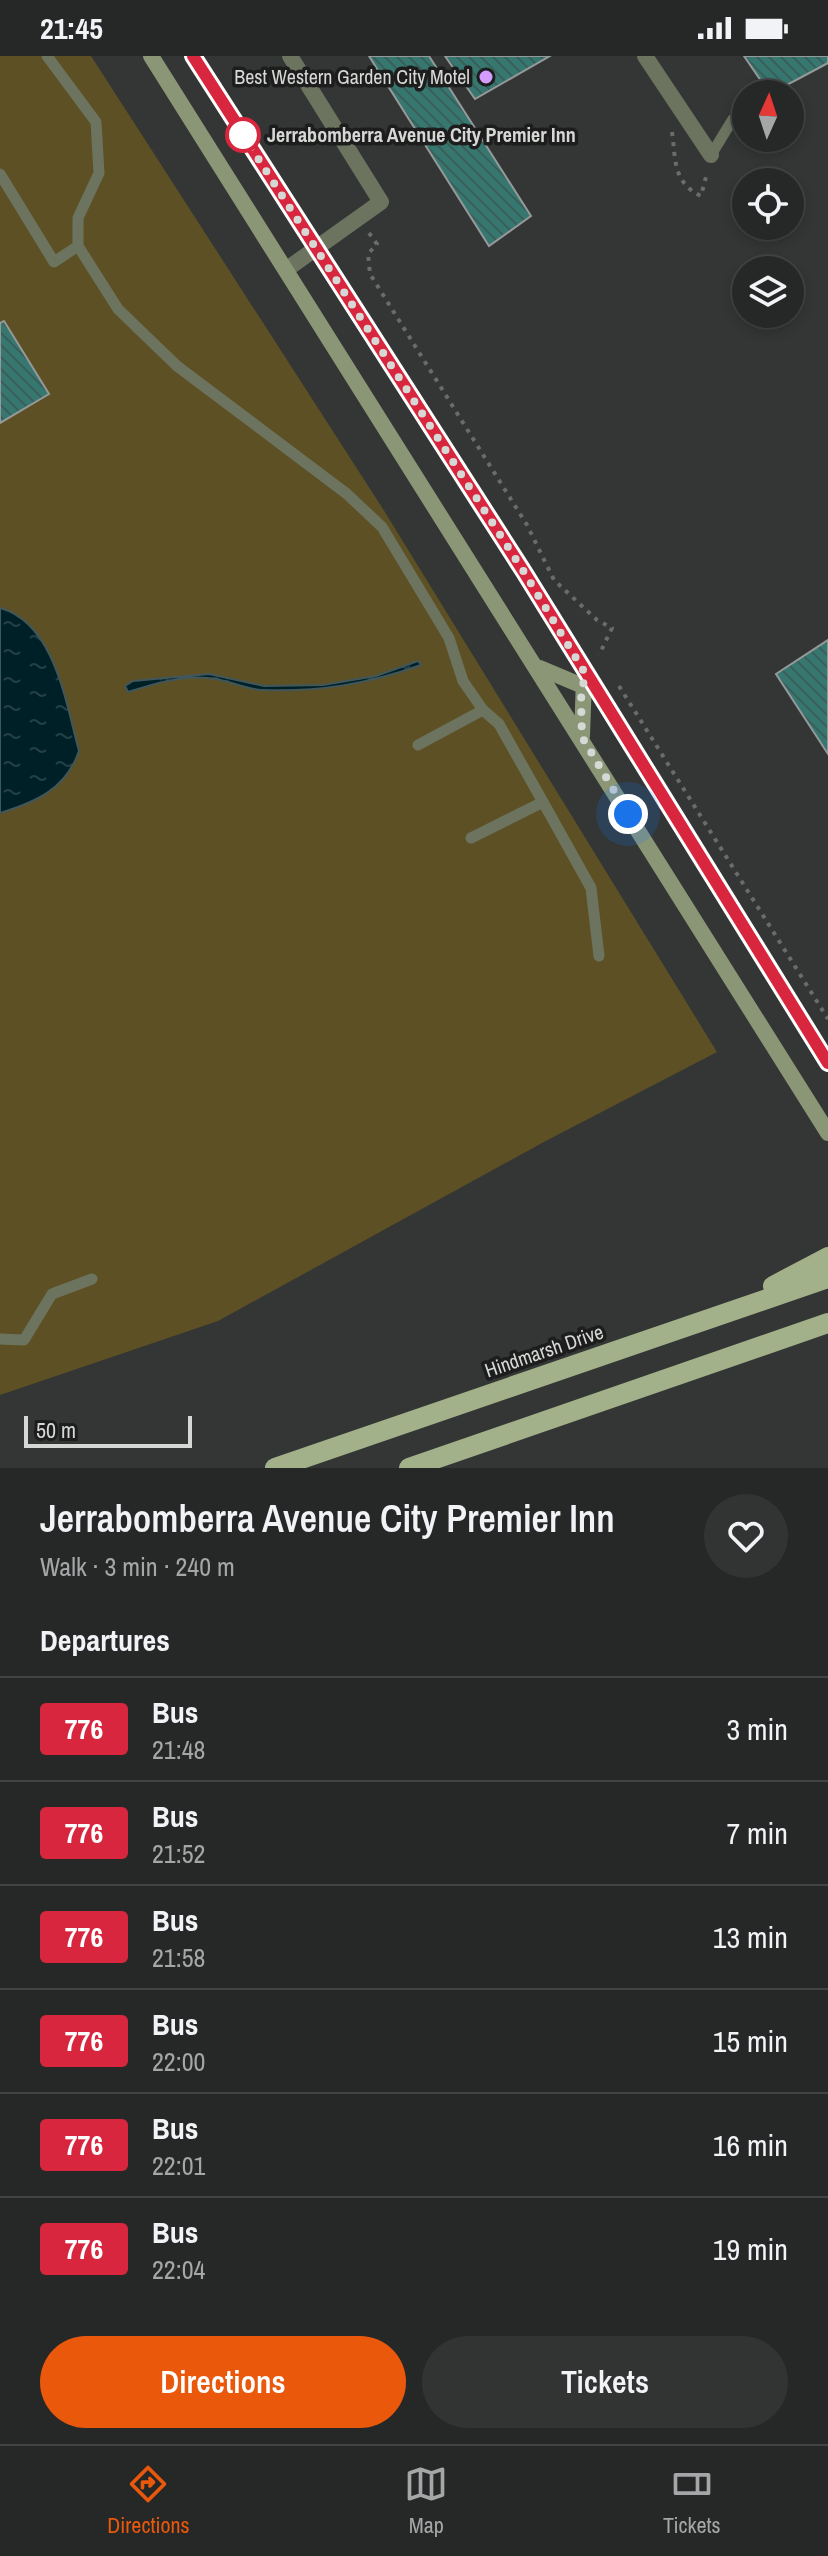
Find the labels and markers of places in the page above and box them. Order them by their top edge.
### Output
place label: Best Western Garden City Motel [234,63,470,90]
marker: Best Western Garden City Motel [477,68,495,86]
marker: Jerrabomberra Avenue City Premier Inn [226,118,260,152]
place label: Jerrabomberra Avenue City Premier Inn [267,121,576,148]

